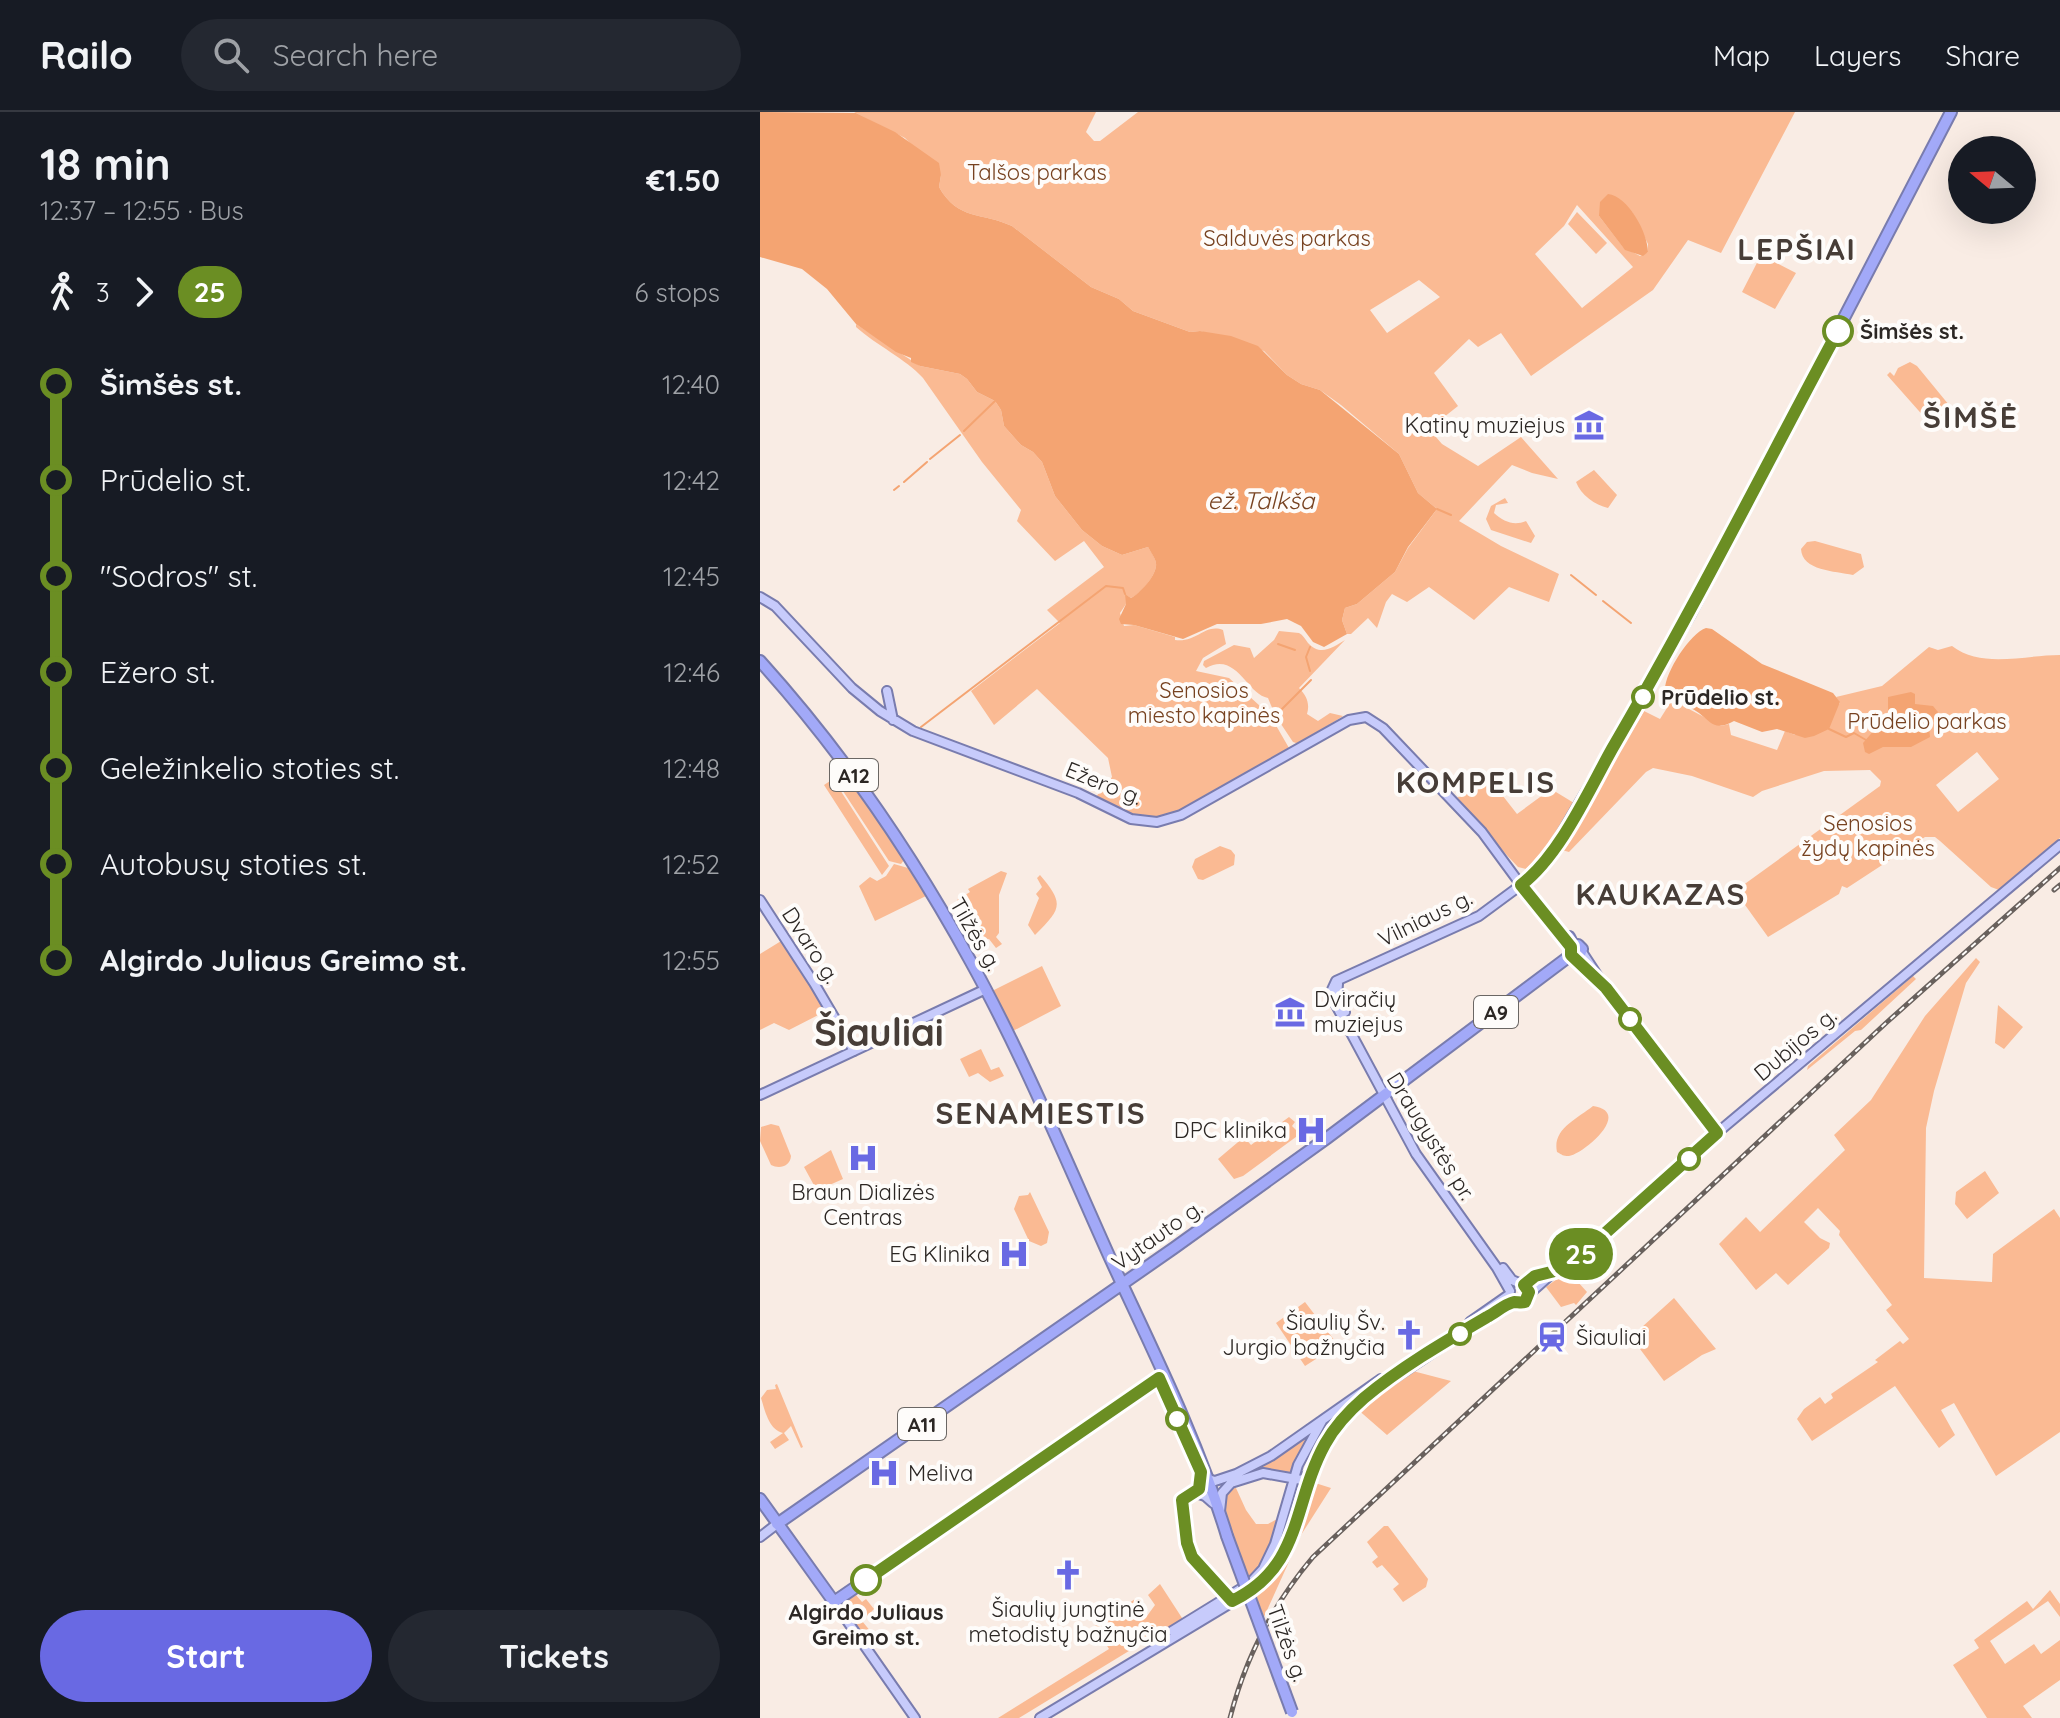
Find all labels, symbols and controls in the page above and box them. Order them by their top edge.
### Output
search box [181,19,741,91]
text: Railo [40,31,133,79]
icon: search [209,33,253,77]
text: Search here [273,36,438,74]
text: Map [1713,38,1770,73]
text: Layers [1814,38,1901,73]
text: Share [1945,38,2020,73]
text: 18 min [40,136,171,191]
north arrow [1948,136,2036,224]
map controls [1948,136,2036,224]
park label: Talšos parkas [967,158,1107,186]
text: €1.50 [646,161,720,199]
text: 12:37 – 12:55 · Bus [40,194,244,227]
park label: Salduvės parkas [1203,224,1371,252]
district label: LEPŠIAI [1737,230,1857,268]
icon: walk [40,270,84,314]
icon: forward [122,270,166,314]
text: 25 [194,274,226,309]
text: 3 [96,276,110,309]
text: 6 stops [634,276,720,309]
marker: Šimšės st. [1823,316,1853,346]
place label: Šimšės st. [1860,317,1964,345]
text: Šimšės st. [100,365,242,403]
text: 12:40 [662,368,720,401]
district label: ŠIMŠĖ [1923,398,2019,436]
museum icon: Katinų muziejus [1572,408,1606,442]
place label: Katinų muziejus [1404,411,1565,439]
text: Prūdelio st. [100,461,251,499]
text: 12:42 [663,464,720,497]
water label: ež. Talkša [1208,485,1316,515]
text: "Sodros" st. [100,557,257,595]
text: 12:45 [663,560,720,593]
text: Ežero st. [100,653,215,691]
text: 12:46 [663,656,720,689]
park label: Senosios miesto kapinės [1128,676,1280,729]
place label: Prūdelio st. [1661,683,1780,711]
marker: Prūdelio st. [1632,686,1654,708]
park label: Prūdelio parkas [1847,707,2007,735]
text: Geležinkelio stoties st. [100,749,399,787]
text: 12:48 [663,752,720,785]
street label: Ežero g. [1061,755,1147,811]
road number: A12 [830,759,878,791]
district label: KOMPELIS [1396,763,1556,801]
park label: Senosios žydų kapinės [1801,809,1935,862]
text: Autobusų stoties st. [100,845,367,883]
text: 12:52 [663,848,720,881]
district label: KAUKAZAS [1575,875,1747,913]
street label: Vilniaus g. [1373,883,1477,953]
street label: Tilžės g. [944,892,1008,976]
street label: Dvaro g. [776,901,846,989]
text: Algirdo Juliaus Greimo st. [100,941,467,979]
text: 12:55 [663,944,720,977]
place label: Dviračių muziejus [1314,985,1403,1038]
museum icon: Dviračių muziejus [1273,995,1307,1029]
road number: A9 [1474,996,1518,1028]
street label: Dubijos g. [1748,1001,1842,1087]
district label: Šiauliai [814,1008,944,1056]
unlabelled marker [1619,1008,1641,1030]
street label: Draugystės pr. [1381,1067,1481,1205]
district label: SENAMIESTIS [935,1094,1147,1132]
hospital icon: DPC klinika [1294,1113,1328,1147]
place label: DPC klinika [1174,1116,1287,1144]
hospital icon: Braun Dializės Centras [846,1141,880,1175]
unlabelled marker [1678,1148,1700,1170]
place label: Braun Dializės Centras [791,1178,935,1231]
street label: Vytauto g. [1106,1194,1208,1276]
line badge: 25 [1545,1228,1617,1280]
text: 25 [1565,1236,1597,1271]
hospital icon: EG Klinika [997,1237,1031,1271]
place label: EG Klinika [889,1240,990,1268]
place label: Šiaulių Šv. Jurgio bažnyčia [1222,1308,1385,1361]
church icon: Šiaulių Šv. Jurgio bažnyčia [1392,1318,1426,1352]
station icon: Šiauliai [1535,1320,1569,1354]
unlabelled marker [1449,1323,1471,1345]
place label: Šiauliai [1576,1323,1647,1351]
road number: A11 [898,1408,946,1440]
unlabelled marker [1166,1408,1188,1430]
hospital icon: Meliva [867,1456,901,1490]
place label: Meliva [908,1459,973,1487]
church icon: Šiaulių jungtinė metodistų bažnyčia [1051,1558,1085,1592]
marker: Algirdo Juliaus Greimo st. [851,1565,881,1595]
place label: Šiaulių jungtinė metodistų bažnyčia [968,1595,1168,1648]
place label: Algirdo Juliaus Greimo st. [788,1598,944,1651]
street label: Tilžės g. [1261,1601,1315,1685]
button: Start [40,1610,372,1702]
button: Tickets [388,1610,720,1702]

